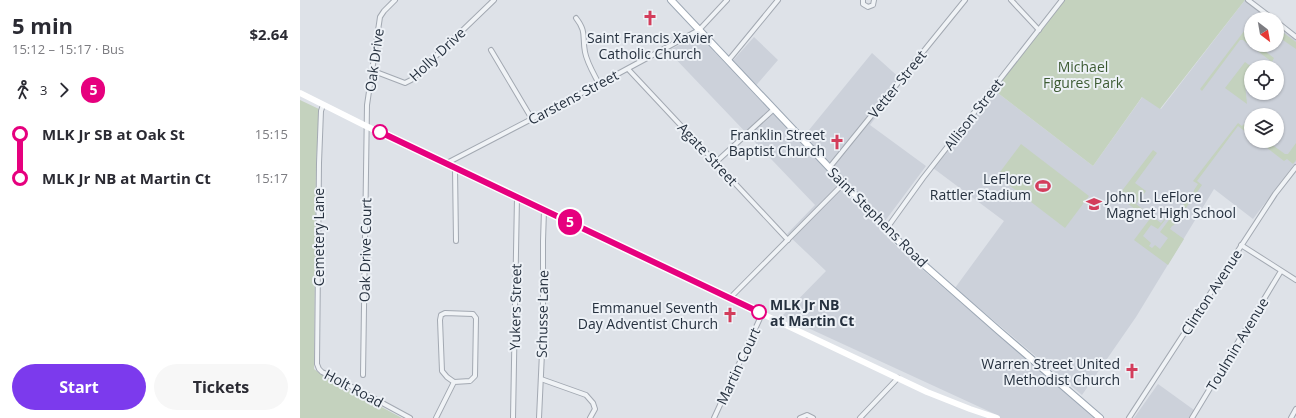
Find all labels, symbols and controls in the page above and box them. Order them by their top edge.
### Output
church icon: Saint Francis Xavier Catholic Church [641,9,659,27]
text: 5 min [12,10,73,40]
north arrow [1244,12,1284,52]
map controls [1244,12,1284,148]
street label: Holly Drive [405,23,469,85]
text: $2.64 [249,24,288,44]
street label: Oak Drive [360,27,388,93]
place label: Saint Francis Xavier Catholic Church [587,28,713,63]
text: 15:12 – 15:17 · Bus [12,40,124,58]
street label: Vetter Street [864,46,930,122]
park label: Michael Figures Park [1043,57,1124,92]
button: locate [1244,60,1284,100]
street label: Carstens Street [524,65,622,129]
street label: Allison Street [939,74,1007,154]
icon: walk [12,79,34,101]
icon: forward [53,79,75,101]
text: 5 [89,80,97,99]
text: 3 [40,81,47,99]
button: layers [1244,108,1284,148]
street label: Agate Street [674,118,742,190]
text: MLK Jr SB at Oak St [42,124,185,144]
unlabelled marker [372,124,388,140]
text: 15:15 [255,125,288,143]
place label: Franklin Street Baptist Church [729,125,825,160]
church icon: Franklin Street Baptist Church [828,133,846,151]
street label: Saint Stephens Road [824,163,932,271]
text: MLK Jr NB at Martin Ct [42,168,211,188]
text: 15:17 [255,169,288,187]
place label: LeFlore Rattler Stadium [930,169,1031,204]
sports icon: LeFlore Rattler Stadium [1034,177,1052,195]
place label: John L. LeFlore Magnet High School [1104,187,1236,222]
street label: Cemetery Lane [309,188,328,286]
school or university icon: John L. LeFlore Magnet High School [1085,195,1103,213]
street label: Oak Drive Court [355,198,375,302]
line badge: 5 [557,209,583,235]
text: 5 [566,212,574,231]
street label: Clinton Avenue [1176,245,1246,339]
street label: Yukers Street [505,263,525,351]
street label: Schusse Lane [532,270,552,358]
street label: Toulmin Avenue [1202,294,1272,394]
place label: MLK Jr NB at Martin Ct [770,295,854,330]
place label: Emmanuel Seventh Day Adventist Church [578,298,718,333]
marker: MLK Jr NB at Martin Ct [751,304,767,320]
church icon: Emmanuel Seventh Day Adventist Church [721,306,739,324]
street label: Martin Court [712,324,764,408]
place label: Warren Street United Methodist Church [981,354,1120,389]
church icon: Warren Street United Methodist Church [1123,362,1141,380]
button: Start [12,364,146,410]
button: Tickets [154,364,288,410]
street label: Holt Road [321,365,387,411]

